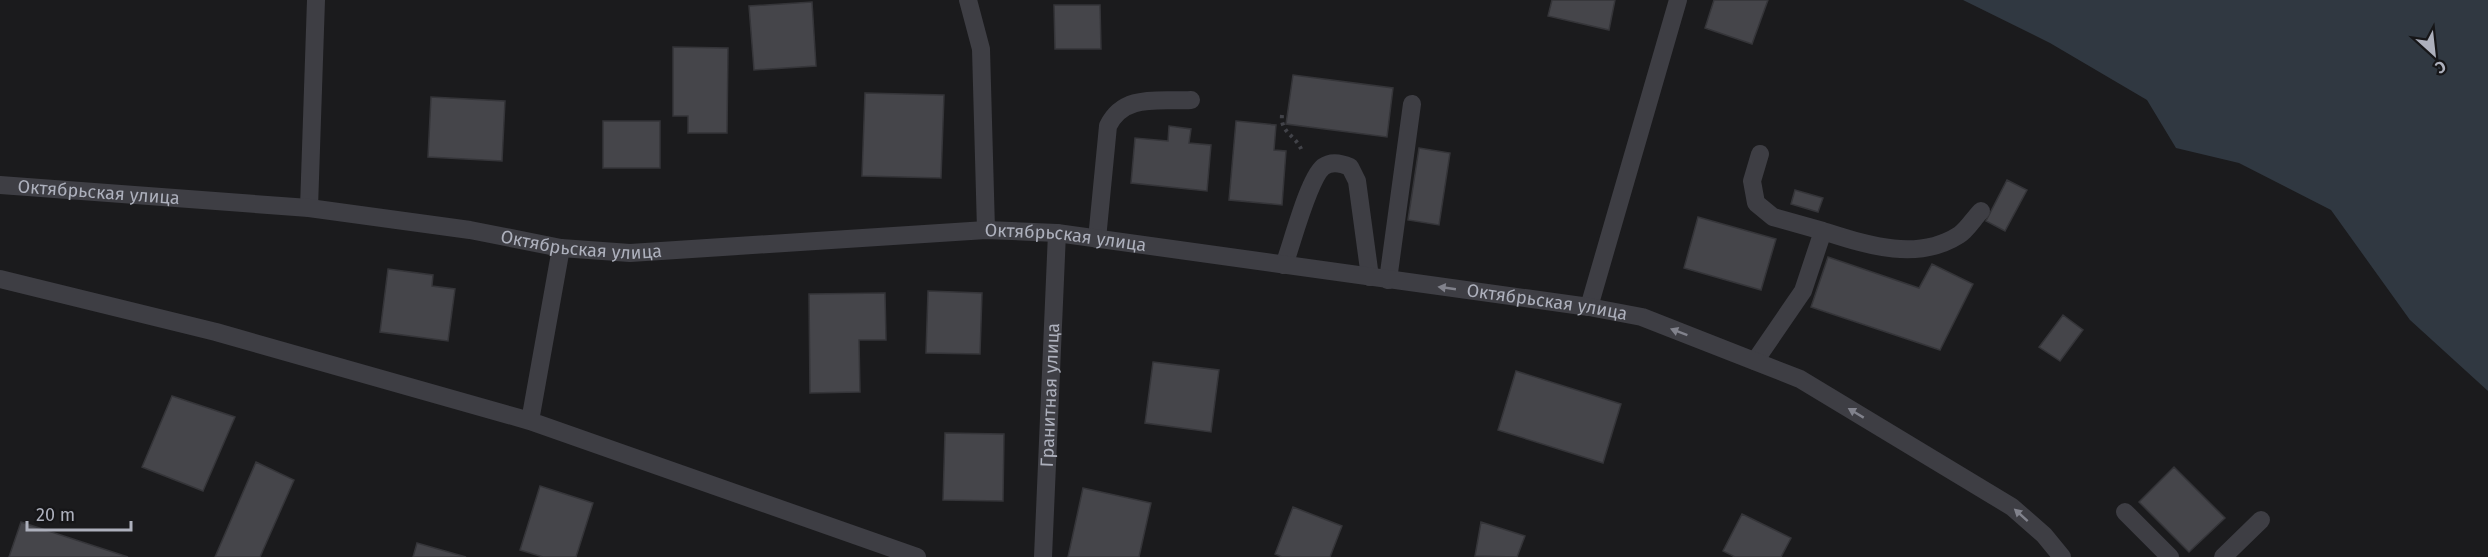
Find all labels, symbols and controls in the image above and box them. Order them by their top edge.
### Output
north arrow [2404,24,2464,84]
text: С [2431,56,2449,78]
street label: Октябрьская улица [17,175,180,209]
street label: Октябрьская улица [984,219,1148,256]
street label: Октябрьская улица [499,225,663,264]
street label: Октябрьская улица [1465,279,1629,325]
one-way arrow [1437,283,1456,292]
street label: Гранитная улица [1036,323,1064,468]
one-way arrow [1670,326,1688,336]
one-way arrow [1848,407,1864,418]
scale bar [27,494,130,532]
text: 20 m [36,504,75,526]
one-way arrow [2014,509,2029,522]

